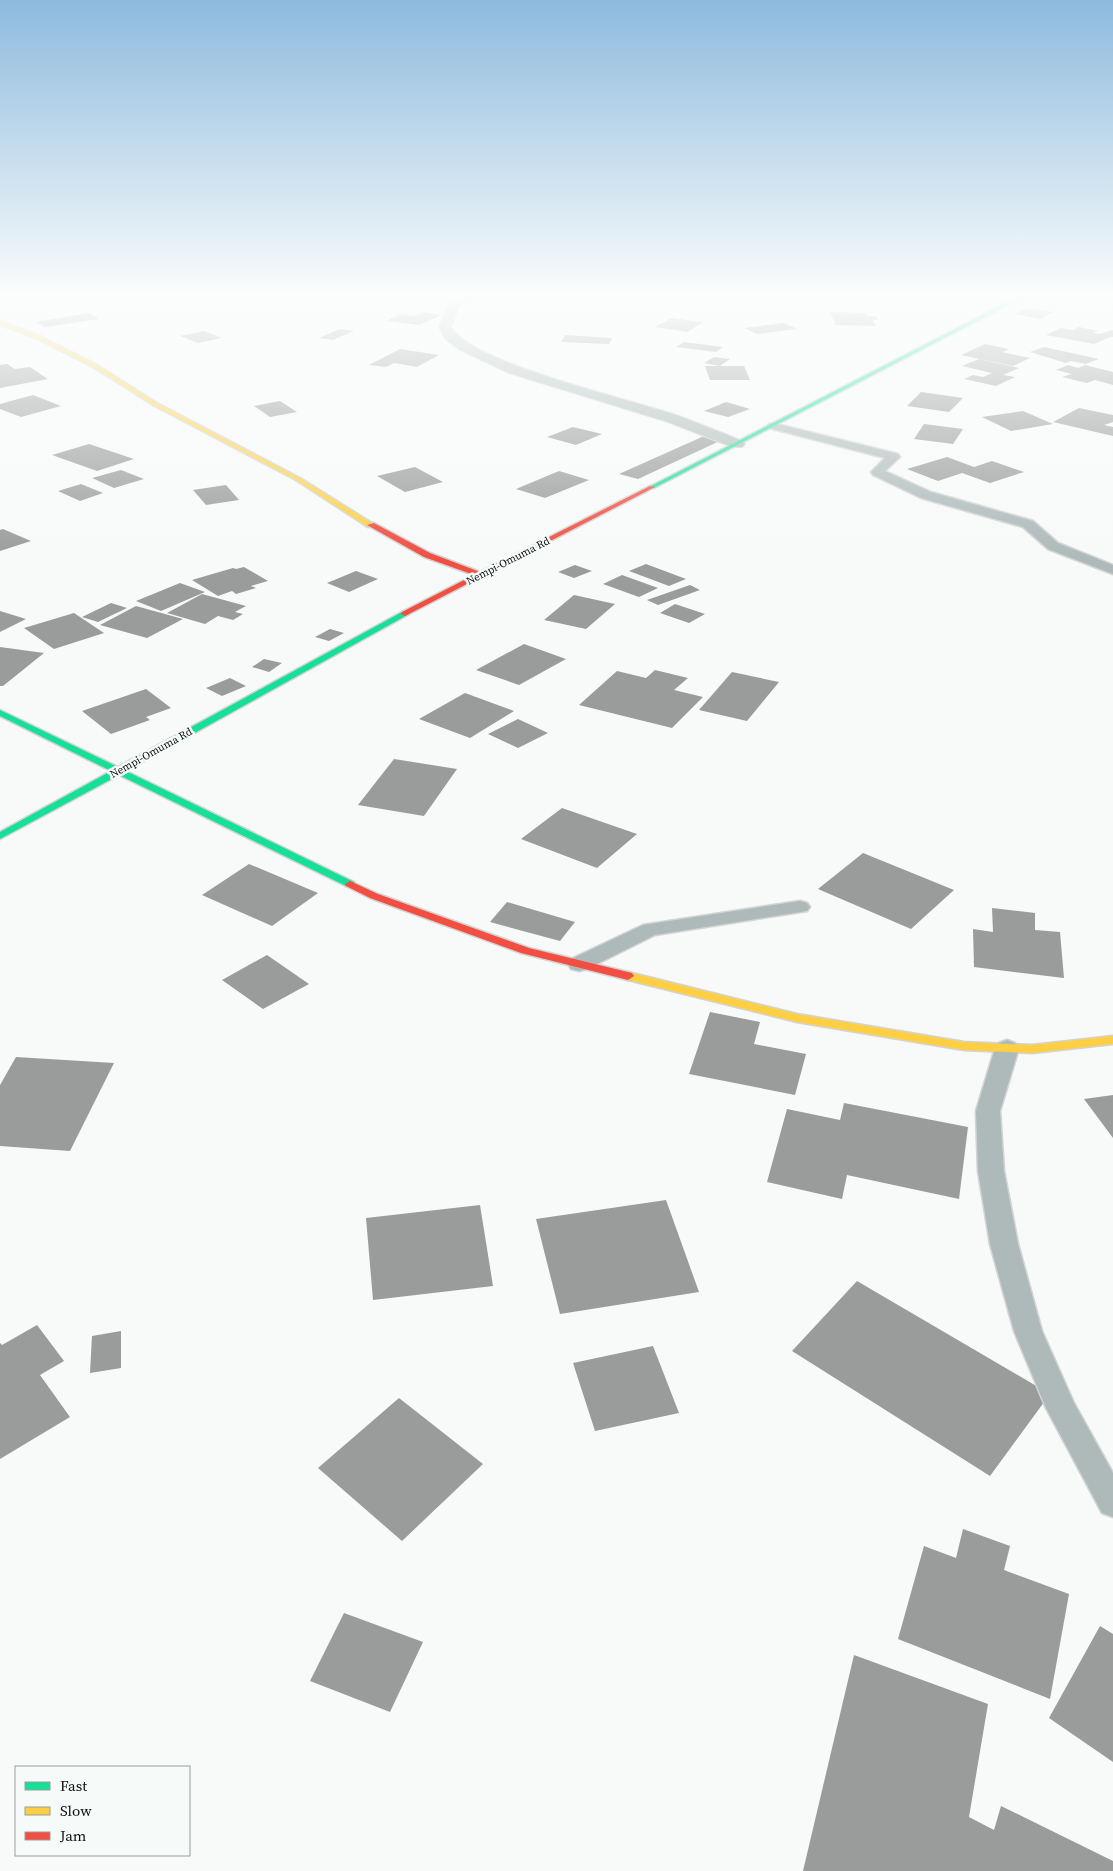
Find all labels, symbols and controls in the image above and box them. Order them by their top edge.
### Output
street label: Nempi-Omuma Rd [464,533,553,589]
street label: Nempi-Omuma Rd [107,724,196,782]
legend [15,1766,190,1856]
text: Fast [60,1775,87,1796]
text: Slow [60,1800,92,1821]
text: Jam [59,1825,87,1846]

